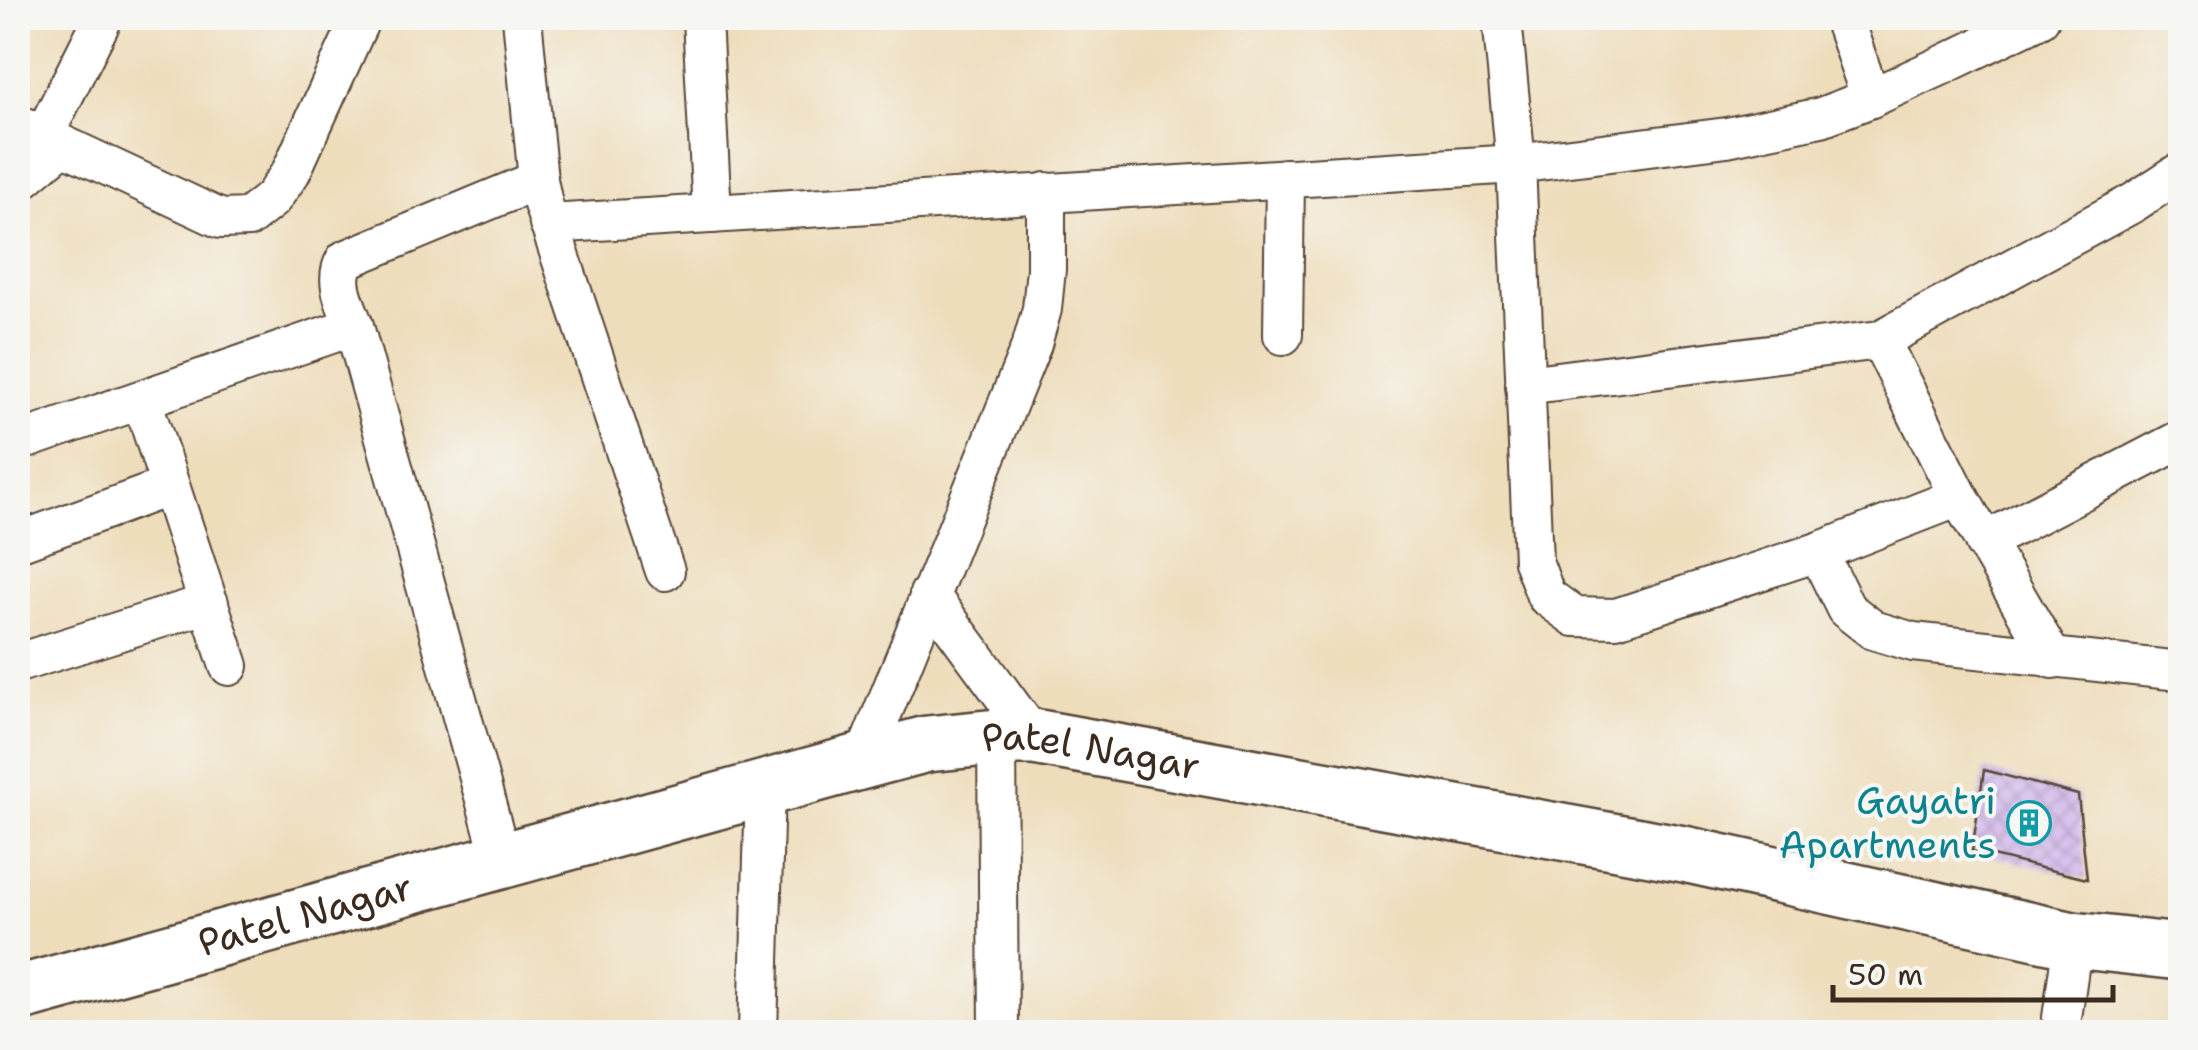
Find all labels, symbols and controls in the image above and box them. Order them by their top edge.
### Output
street label: Patel Nagar [979,711,1204,791]
place label: Gayatri Apartments [1779,775,1996,870]
building icon: Gayatri Apartments [2006,800,2052,846]
street label: Patel Nagar [192,860,418,968]
scale bar [1833,940,2113,1002]
text: 50 m [1848,954,1923,995]

